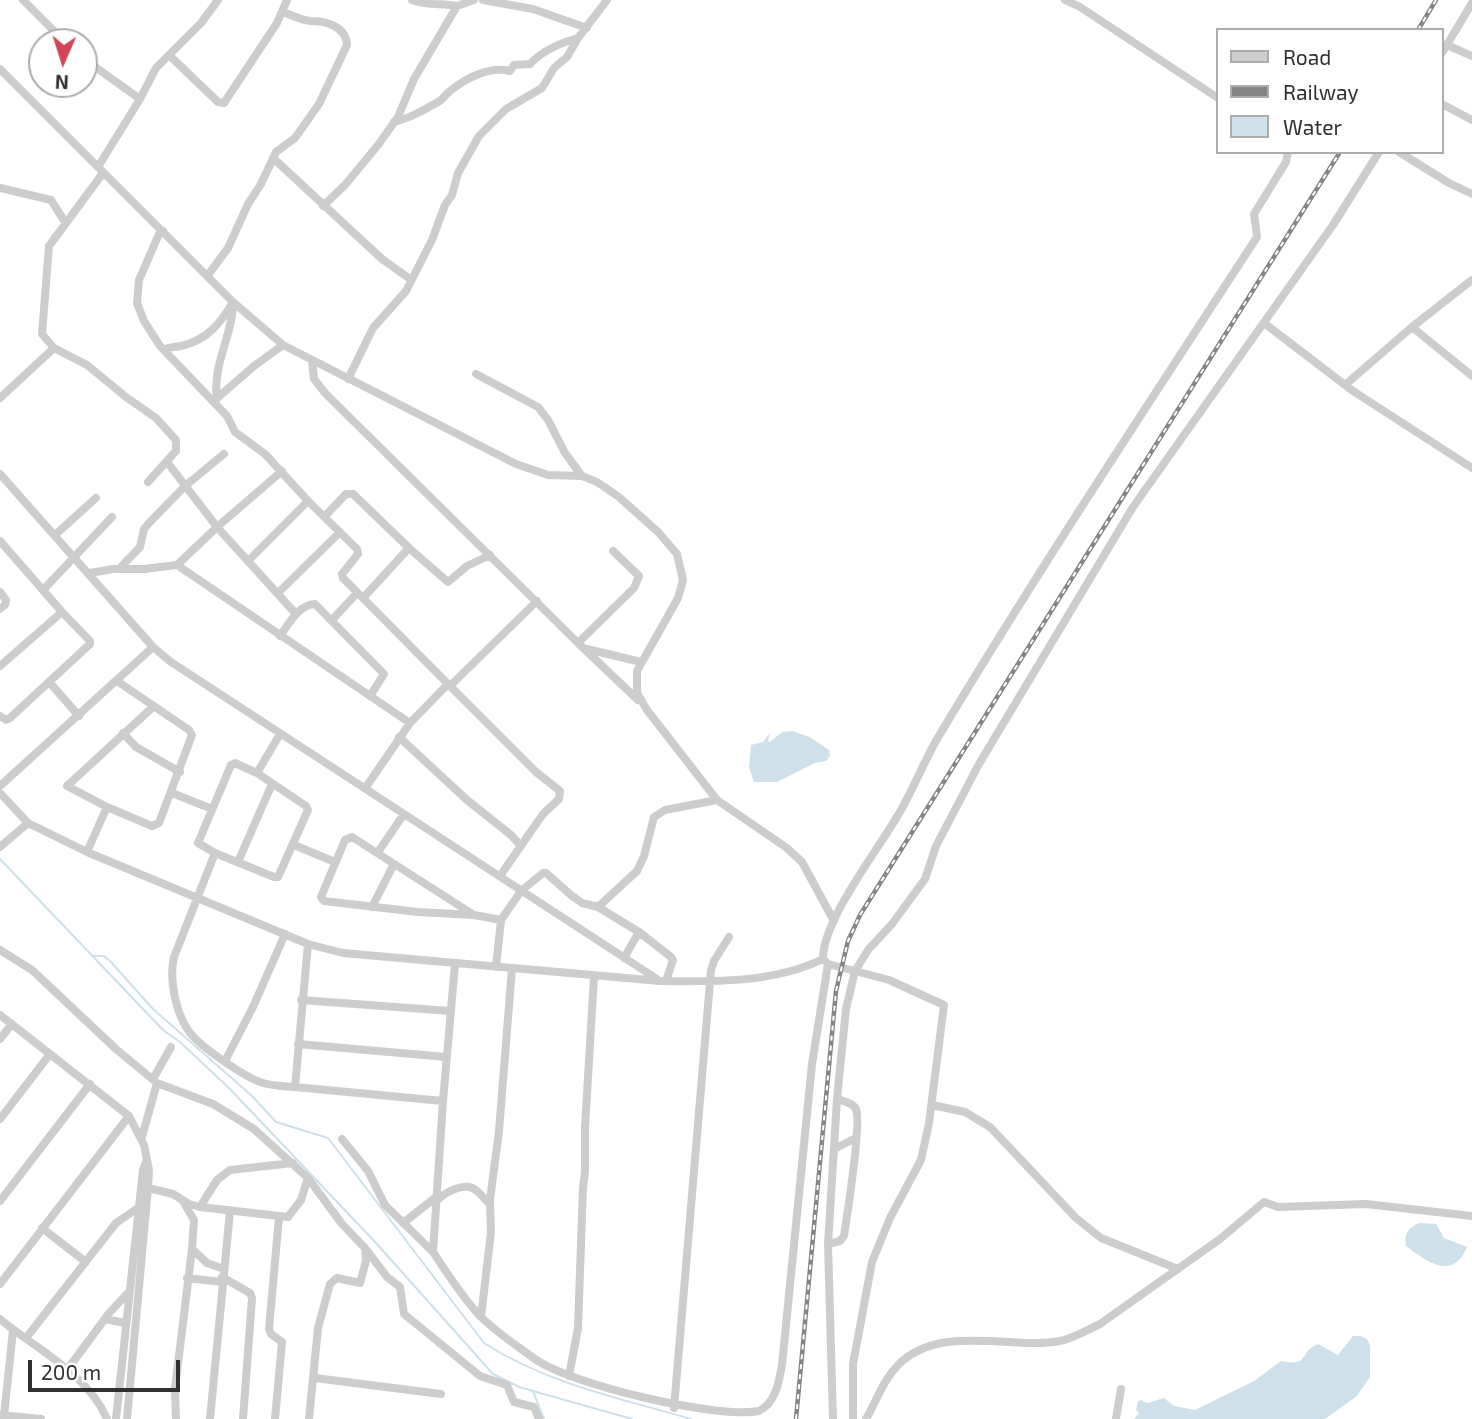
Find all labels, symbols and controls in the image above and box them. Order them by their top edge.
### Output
north arrow [28,28,98,98]
legend [1216,28,1444,154]
text: Road [1283,44,1331,69]
text: N [55,71,69,94]
text: Railway [1283,79,1359,104]
text: Water [1283,114,1342,139]
scale bar [32,1346,184,1390]
text: 200 m [41,1359,101,1384]

